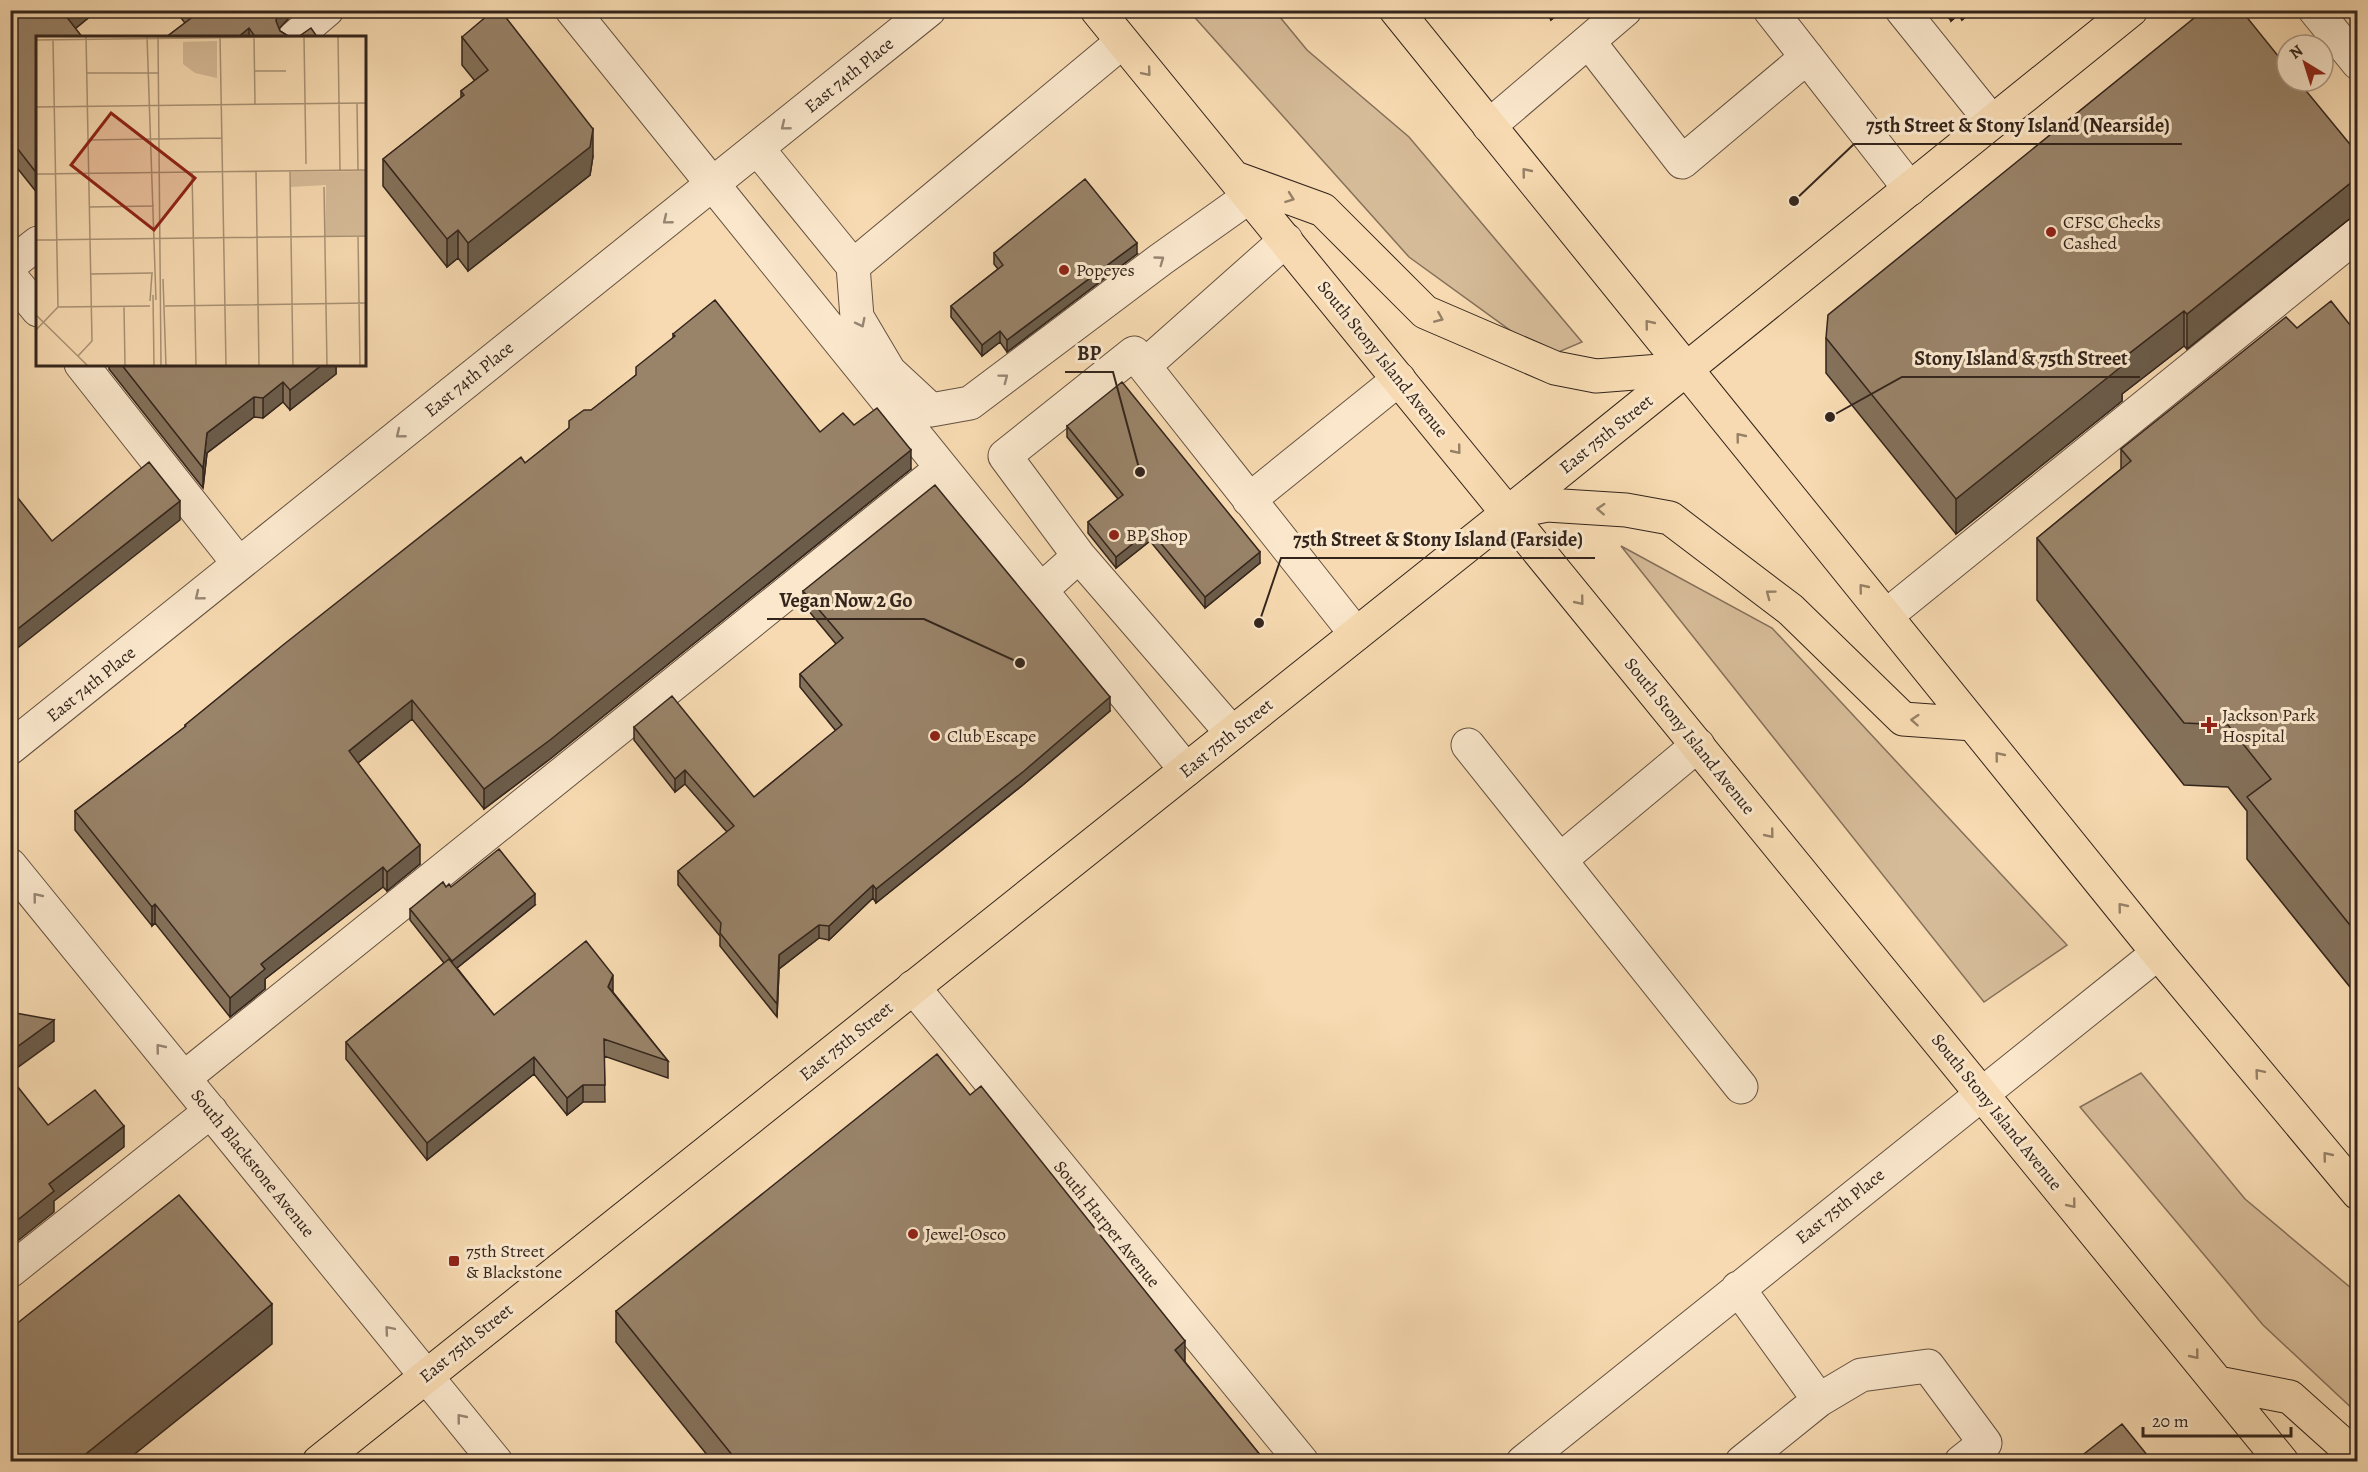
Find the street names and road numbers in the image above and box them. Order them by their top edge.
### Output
street label: East 74th Place [799,32,899,118]
street label: South Stony Island Avenue [1312,276,1454,442]
street label: East 74th Place [419,336,519,422]
street label: East 75th Street [1554,389,1658,479]
street label: East 74th Place [41,641,141,727]
street label: South Stony Island Avenue [1619,653,1761,819]
street label: East 75th Street [1174,693,1278,783]
street label: East 75th Street [794,996,898,1086]
street label: South Stony Island Avenue [1926,1029,2068,1195]
street label: South Blackstone Avenue [186,1084,320,1242]
street label: South Harper Avenue [1048,1155,1166,1293]
street label: East 75th Place [1791,1163,1889,1249]
street label: East 75th Street [414,1298,518,1388]

